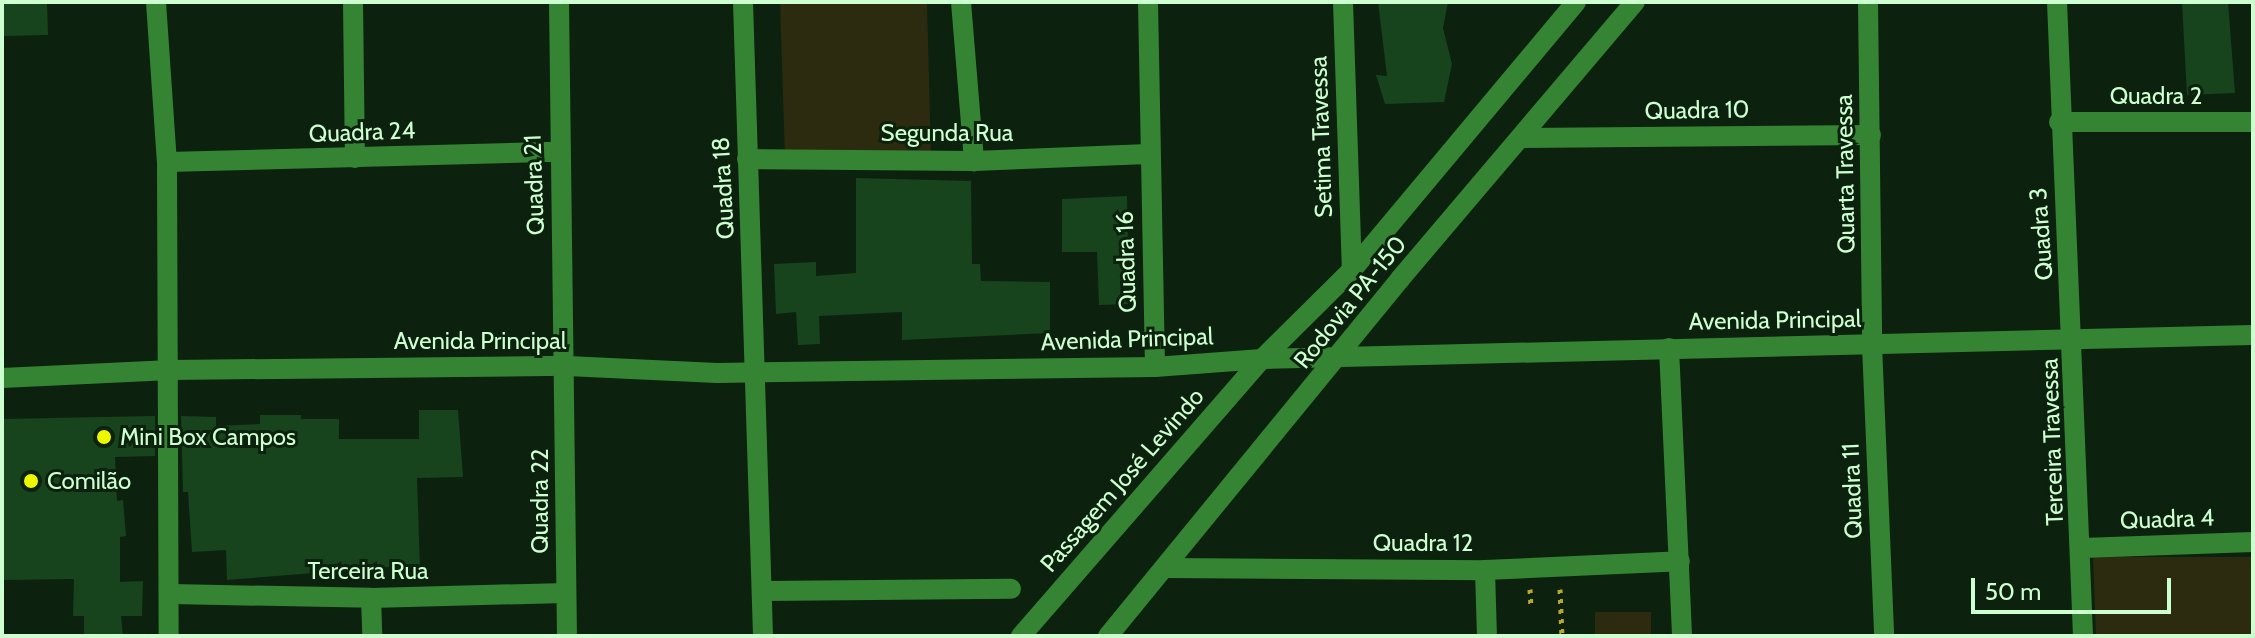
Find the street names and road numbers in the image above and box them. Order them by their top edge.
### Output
street label: Setima Travessa [1304,56,1338,218]
street label: Quadra 2 [2110,82,2202,110]
street label: Quarta Travessa [1829,94,1861,254]
street label: Quadra 10 [1644,95,1750,125]
street label: Quadra 24 [308,116,416,148]
street label: Segunda Rua [881,119,1013,147]
street label: Quadra 21 [518,134,550,236]
street label: Quadra 18 [706,136,740,240]
street label: Quadra 3 [2023,187,2059,281]
street label: Quadra 16 [1110,211,1142,313]
street label: Rodovia PA-150 [1288,230,1412,374]
street label: Avenida Principal [1688,304,1862,336]
street label: Avenida Principal [1040,322,1214,356]
street label: Avenida Principal [394,327,566,355]
street label: Terceira Travessa [2035,358,2069,526]
street label: Passagem José Levindo [1034,382,1210,578]
street label: Quadra 11 [1836,443,1868,539]
street label: Quadra 22 [526,448,554,554]
street label: Quadra 4 [2120,503,2214,535]
street label: Quadra 12 [1373,529,1473,557]
street label: Terceira Rua [307,557,429,585]

